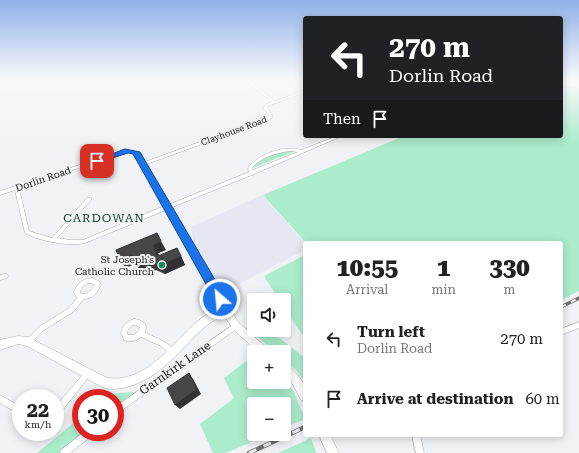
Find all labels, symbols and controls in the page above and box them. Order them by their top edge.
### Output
text: 270 m [389,31,470,64]
icon: left [323,32,375,84]
text: Dorlin Road [389,65,493,86]
icon: arrive [369,108,391,130]
text: Then [323,110,361,128]
street label: Clayhouse Road [200,114,269,148]
pin [80,144,114,178]
icon: arrive [86,150,108,172]
street label: Dorlin Road [14,164,73,194]
district label: CARDOWAN [63,211,145,225]
place label: St Joseph's Catholic Church [75,254,155,277]
text: 10:55 [336,254,398,282]
text: 1 [437,254,450,282]
text: 330 [489,254,530,282]
marker: St Joseph's Catholic Church [157,260,167,270]
position arrow [199,278,241,320]
text: Arrival [346,282,388,297]
text: min [431,282,456,297]
text: m [503,282,515,297]
map controls [247,293,291,441]
button: sound [247,293,291,337]
text: Turn left [357,323,425,341]
icon: left [323,328,345,350]
text: 270 m [500,330,543,348]
street label: Garnkirk Lane [137,338,214,398]
text: Dorlin Road [357,341,432,356]
button: + [247,345,291,389]
icon: arrive [323,388,345,410]
speed limit sign: 30 [72,389,124,441]
text: Arrive at destination [357,390,513,408]
text: 60 m [525,390,560,408]
button: − [247,397,291,441]
text: 22 [27,398,49,422]
text: km/h [25,419,51,430]

